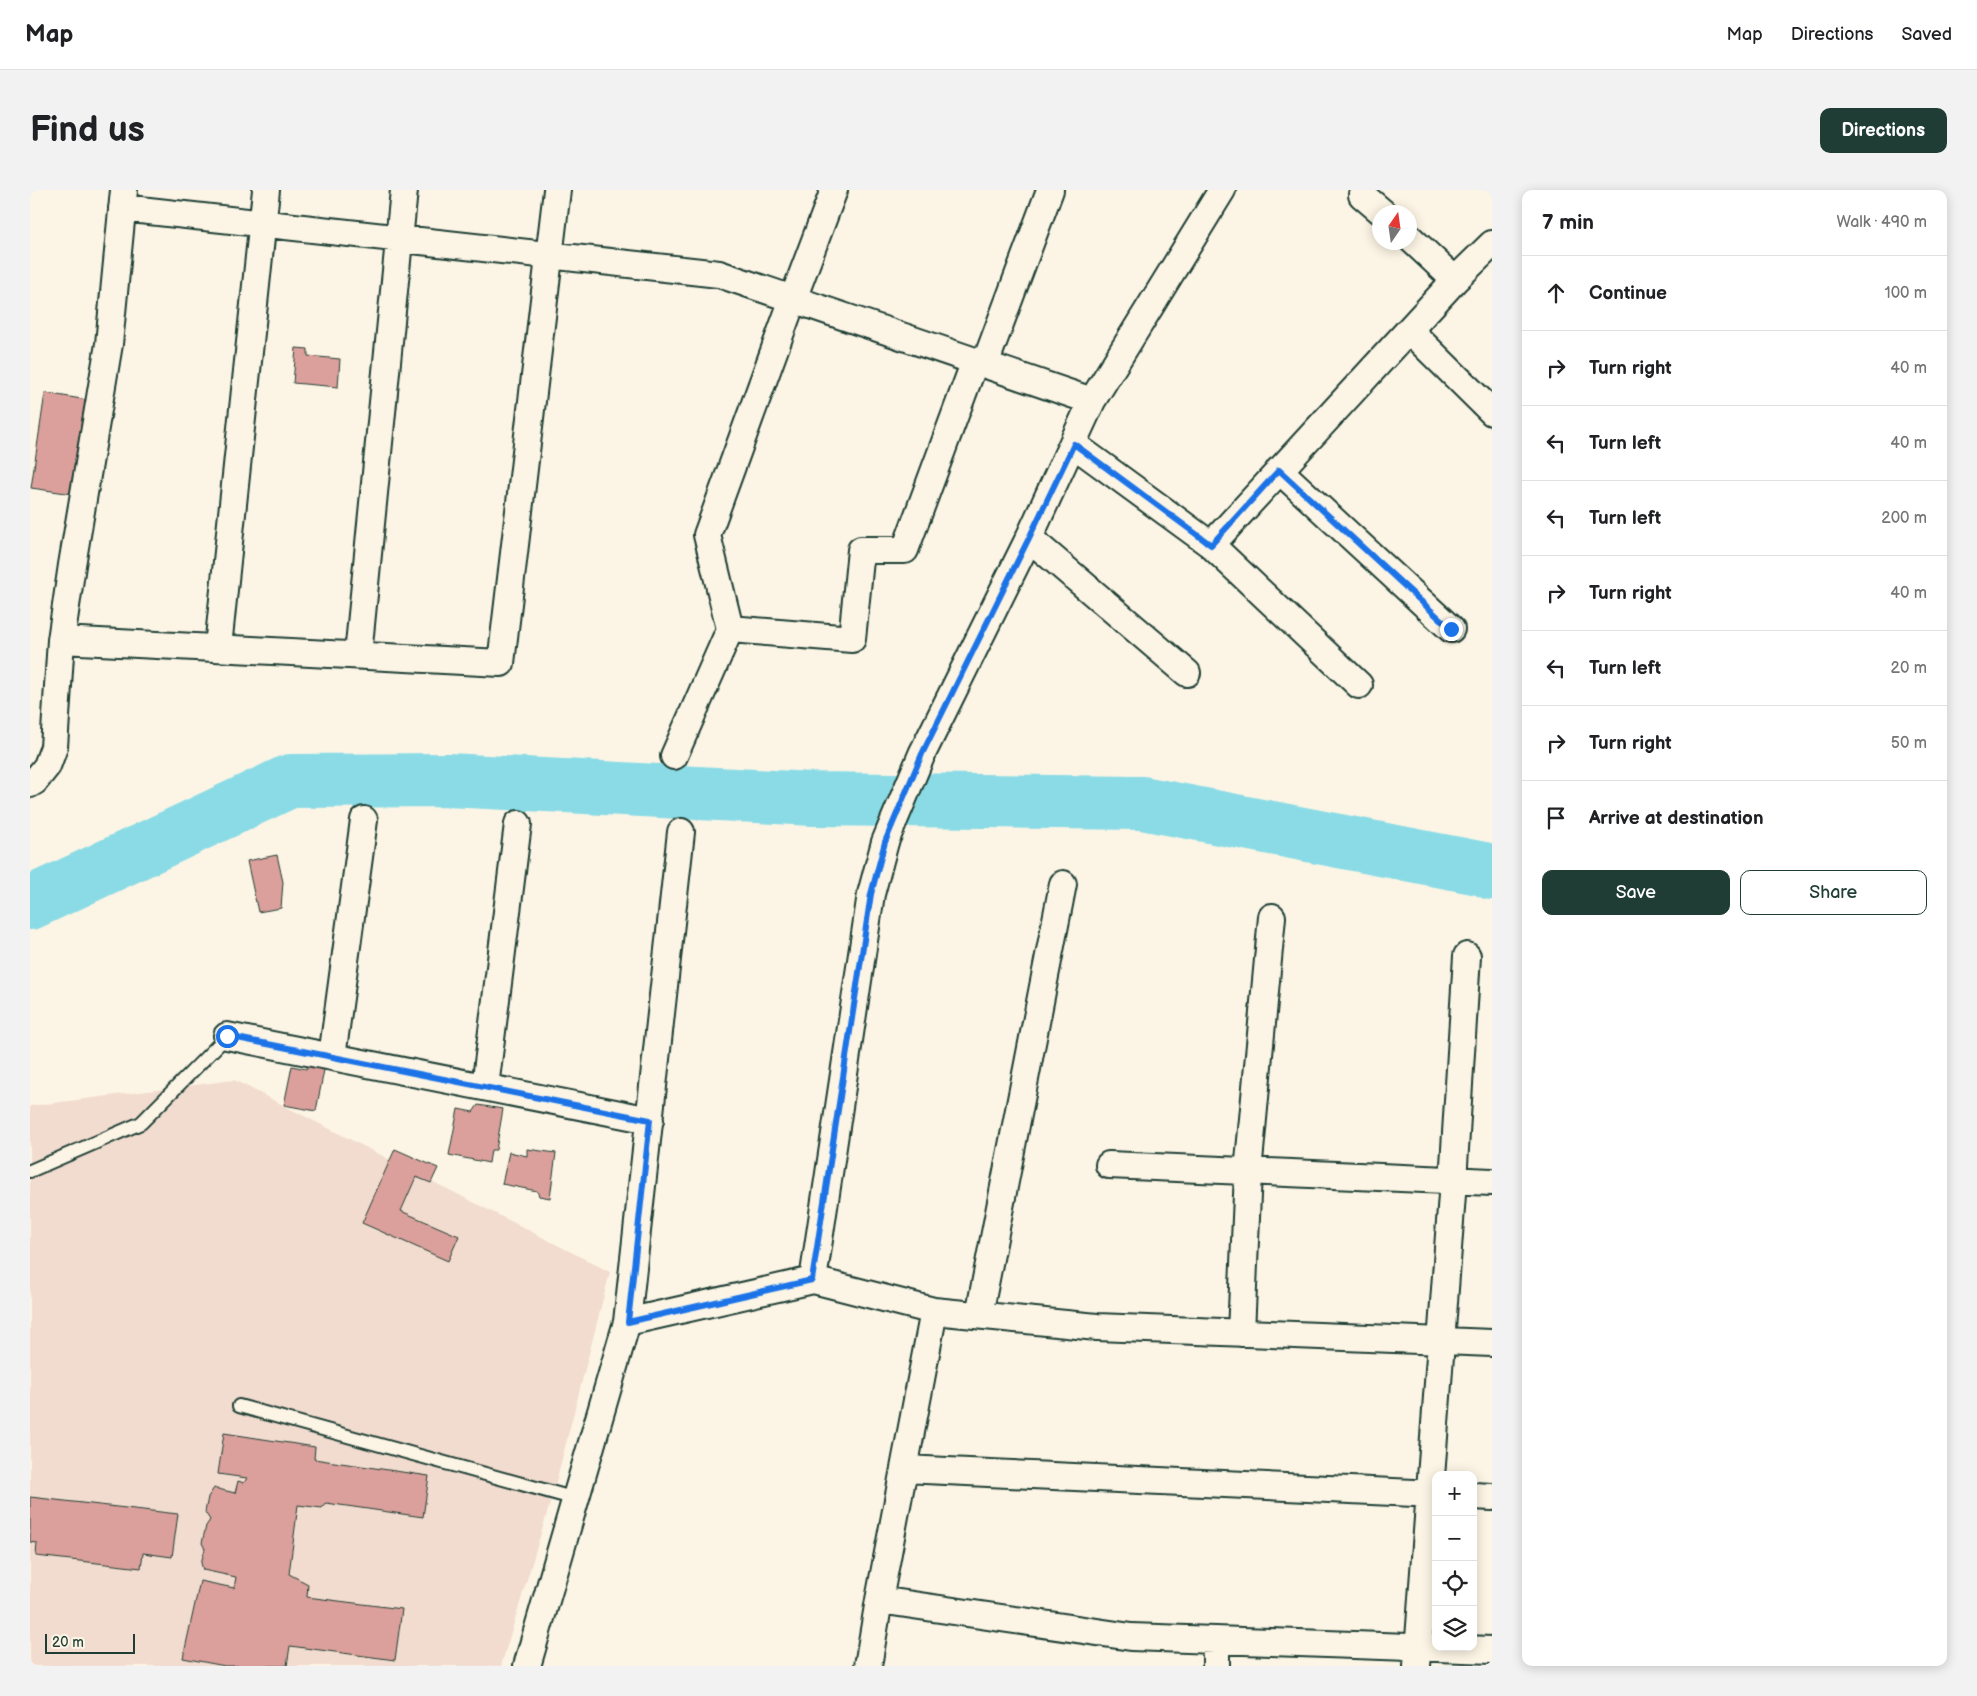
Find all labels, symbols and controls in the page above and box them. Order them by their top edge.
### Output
text: Map [25,20,73,49]
text: Map [1727,24,1763,45]
text: Directions [1791,24,1873,45]
text: Saved [1901,24,1952,45]
button: Directions [1820,108,1947,153]
text: Find us [30,109,145,152]
north arrow [1372,205,1417,250]
text: 7 min [1542,210,1594,235]
text: Walk · 490 m [1836,213,1927,232]
icon: ahead [1542,279,1570,307]
text: Continue [1589,282,1667,305]
text: 100 m [1884,284,1927,303]
icon: right [1542,354,1570,382]
text: Turn right [1589,357,1672,380]
text: 40 m [1890,359,1927,378]
icon: left [1542,429,1570,457]
text: Turn left [1589,432,1661,455]
text: 40 m [1890,434,1927,453]
icon: left [1542,504,1570,532]
text: Turn left [1589,507,1661,530]
text: 200 m [1881,509,1927,528]
icon: right [1542,579,1570,607]
text: Turn right [1589,582,1672,605]
text: 40 m [1890,584,1927,603]
route end [1440,618,1463,641]
icon: left [1542,654,1570,682]
text: Turn left [1589,657,1661,680]
text: 20 m [1891,659,1927,678]
icon: right [1542,729,1570,757]
text: Turn right [1589,732,1672,755]
text: 50 m [1891,734,1927,753]
icon: arrive [1542,804,1570,832]
text: Arrive at destination [1589,807,1764,830]
button: Save [1542,870,1730,915]
button: Share [1740,870,1927,915]
route start [216,1025,239,1048]
map controls [1432,1471,1477,1651]
button: + [1432,1471,1477,1516]
button: − [1432,1516,1477,1561]
button: locate [1432,1561,1477,1606]
button: layers [1432,1606,1477,1651]
scale bar [45,1631,135,1654]
text: 20 m [52,1634,84,1651]

